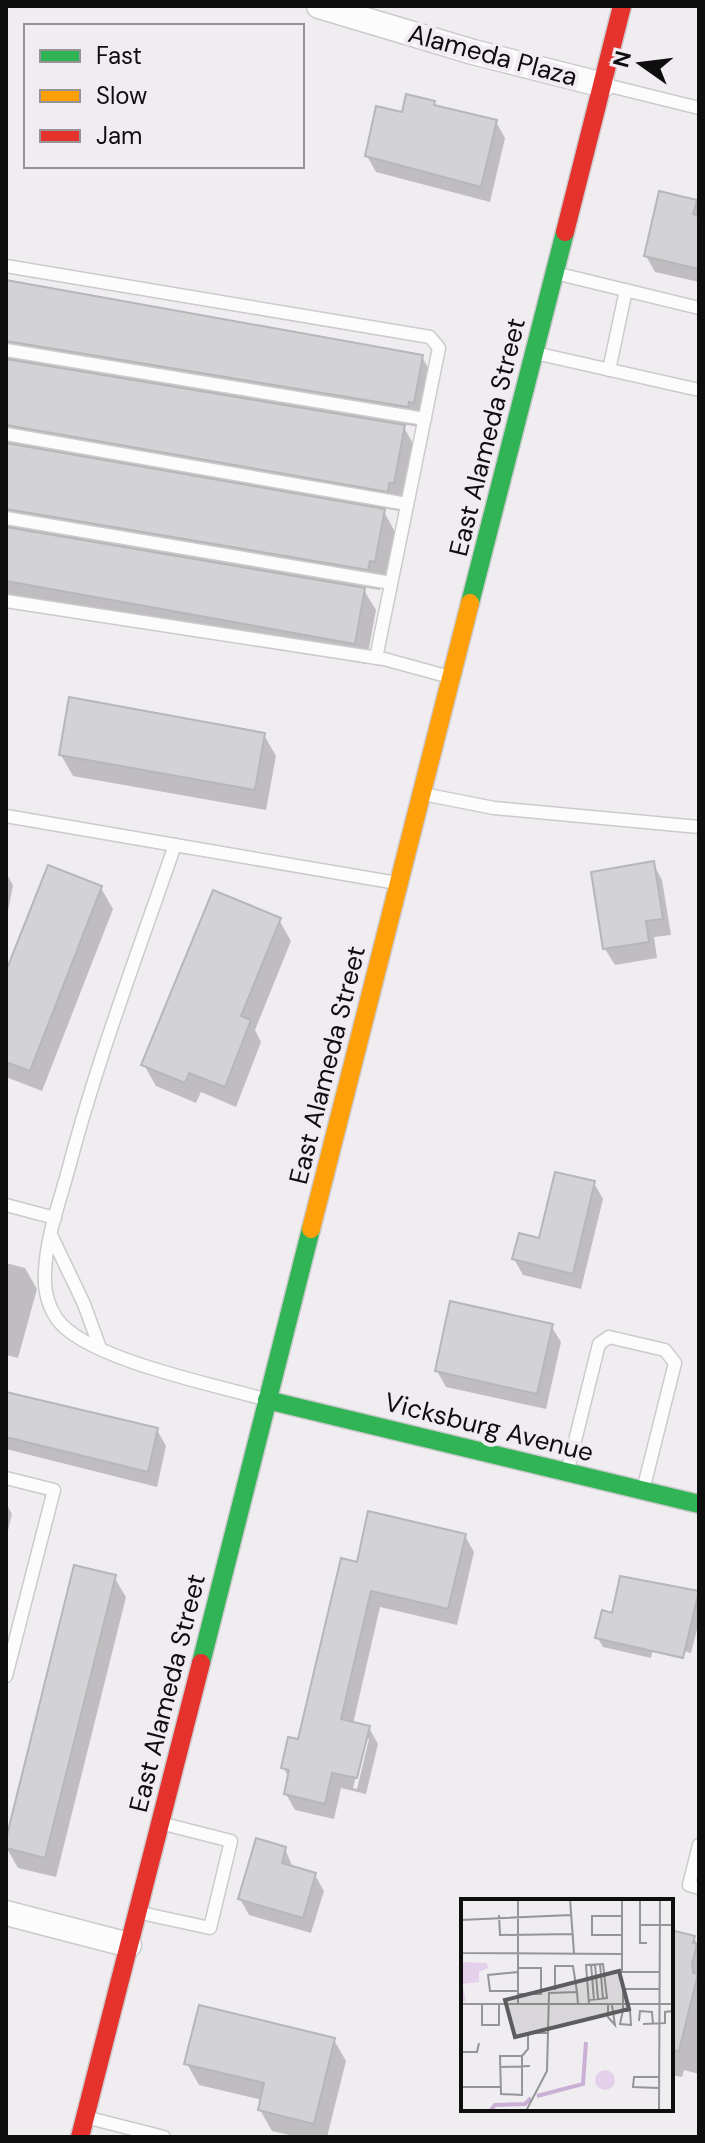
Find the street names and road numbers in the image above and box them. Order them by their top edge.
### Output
street label: Alameda Plaza [405,16,581,94]
street label: East Alameda Street [441,314,533,560]
street label: East Alameda Street [281,942,373,1188]
street label: Vicksburg Avenue [381,1385,597,1469]
street label: East Alameda Street [121,1570,213,1816]

